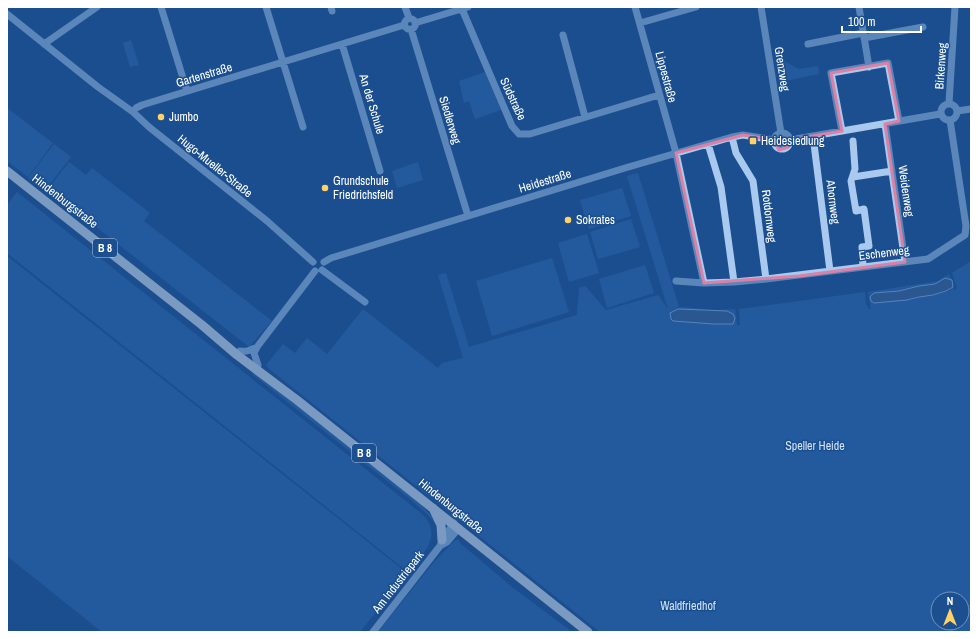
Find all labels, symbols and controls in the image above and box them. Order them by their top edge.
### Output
scale bar [842,8,921,34]
text: 100 m [848,14,875,30]
street label: Birkenweg [931,42,951,90]
street label: Grenzweg [771,46,793,93]
street label: Lippestraße [651,50,681,104]
street label: Gartenstraße [174,59,234,91]
street label: An der Schule [355,71,389,136]
street label: Südstraße [496,75,530,123]
street label: Siedlerweg [435,94,465,146]
place label: Jumbo [169,109,199,125]
marker: Jumbo [156,112,166,122]
street label: Hugo-Mueller-Straße [174,131,256,201]
place label: Heidesiedlung [761,133,825,149]
marker: Heidesiedlung [748,136,758,146]
street label: Weidenweg [894,164,918,218]
street label: Heidestraße [517,165,573,197]
street label: Hindenburgstraße [29,170,101,232]
place label: Grundschule Friedrichsfeld [333,173,393,203]
street label: Ahornweg [822,178,844,225]
marker: Grundschule Friedrichsfeld [320,183,330,193]
street label: Rotdornweg [758,189,780,244]
place label: Sokrates [576,212,615,228]
marker: Sokrates [563,215,573,225]
road number: B 8 [93,239,117,257]
street label: Eschenweg [858,242,911,264]
park label: Speller Heide [785,438,845,454]
road number: B 8 [352,444,376,462]
street label: Hindenburgstraße [415,475,487,537]
street label: Am Industriepark [368,547,427,617]
north arrow [930,591,970,631]
text: N [947,594,953,608]
park label: Waldfriedhof [660,598,716,614]

